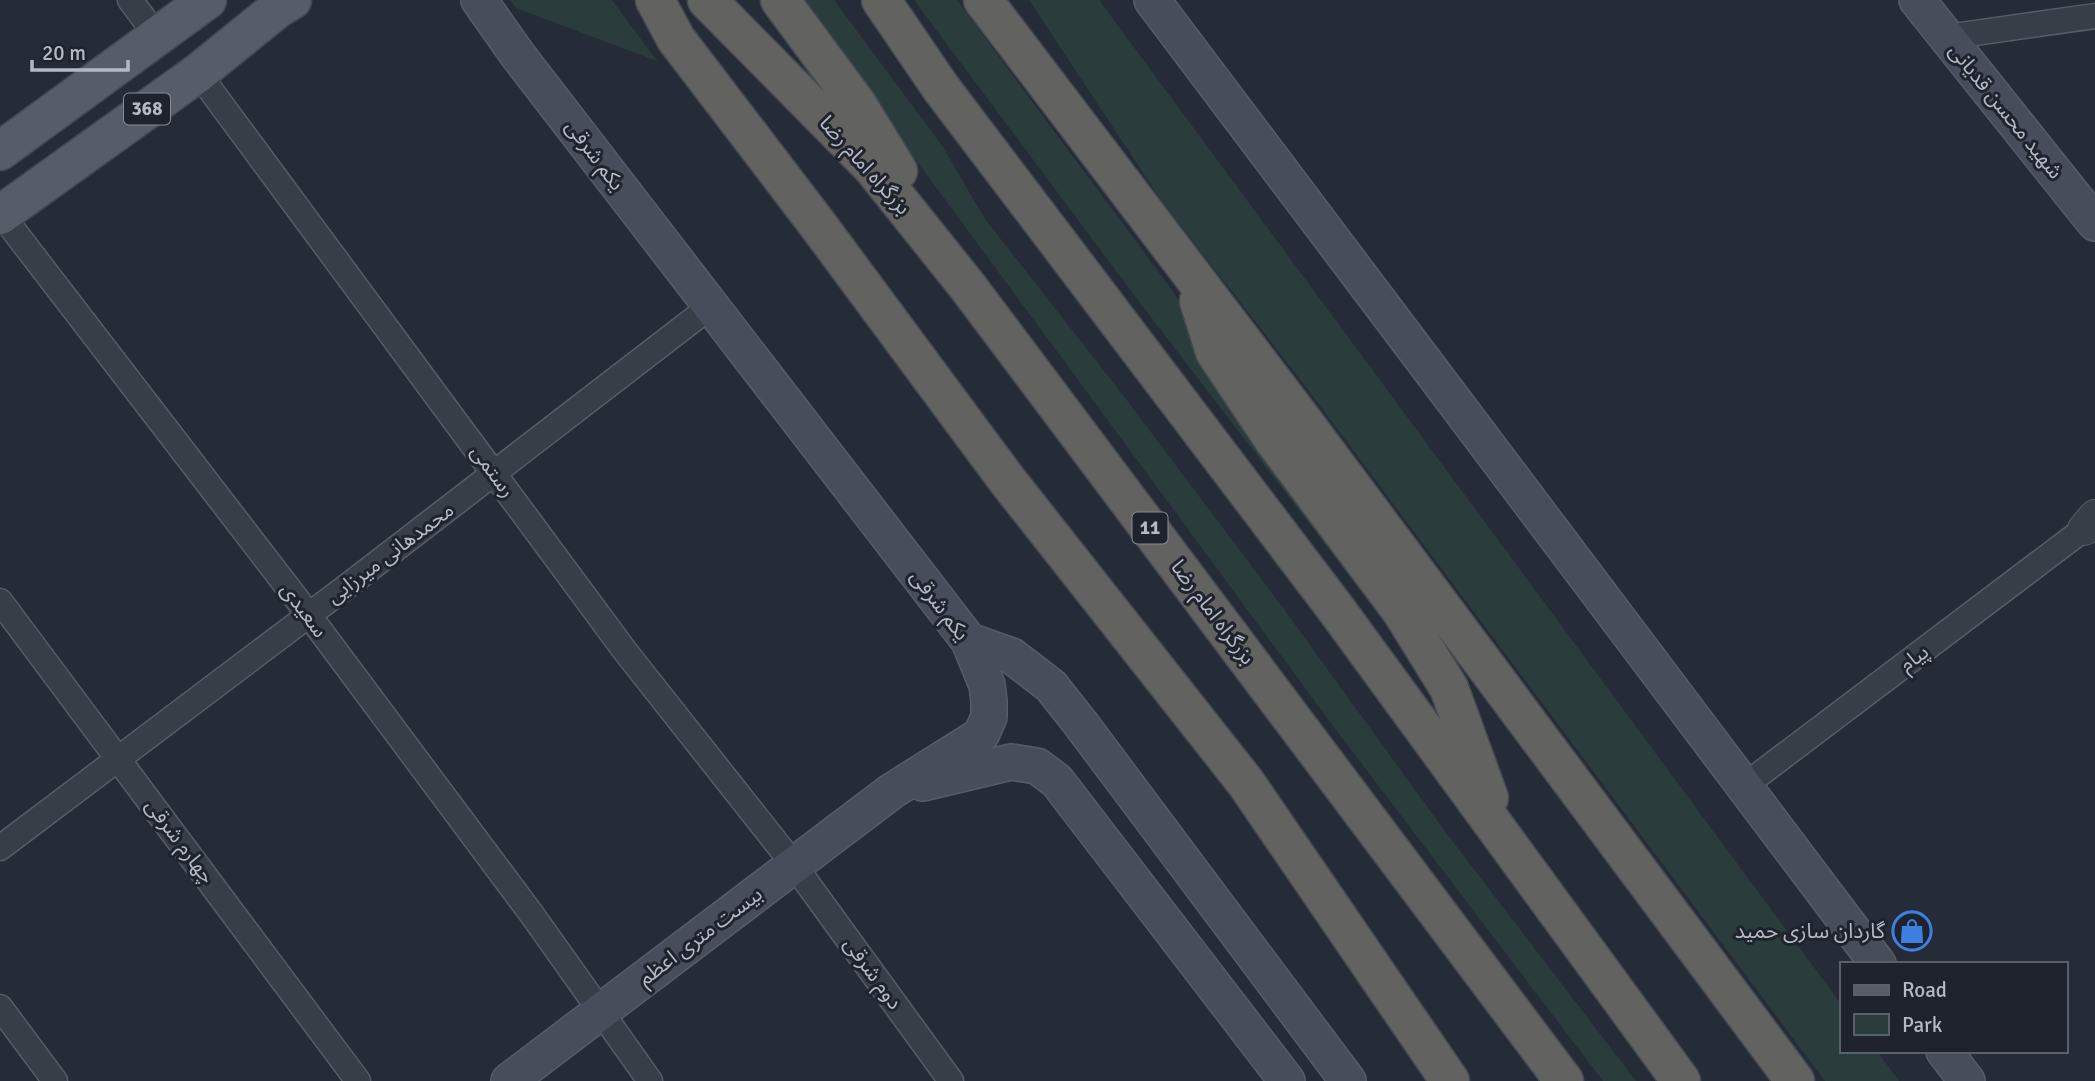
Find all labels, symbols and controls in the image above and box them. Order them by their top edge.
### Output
scale bar [32,28,128,72]
street label: شهید محسن قدیانی [1943,38,2069,184]
text: 20 m [42,40,86,66]
road number: 368 [124,94,170,124]
street label: بزرگراه امام رضا [811,110,916,222]
street label: یکم شرقی [558,114,630,197]
street label: رستمی [465,440,521,502]
street label: محمدهانی میرزایی [321,497,459,609]
road number: 11 [1132,512,1168,544]
street label: بزرگراه امام رضا [1163,554,1261,671]
street label: یکم شرقی [903,564,975,647]
street label: سعیدی [275,577,333,643]
street label: پیام [1894,638,1936,680]
street label: چهارم شرقی [137,793,220,890]
street label: بیست متری اعظم [633,881,769,993]
shop icon: گاردان سازی حمید [1891,910,1933,952]
place label: گاردان سازی حمید [1735,918,1885,944]
street label: دوم شرقی [836,932,908,1016]
legend [1840,962,2067,1053]
text: Road [1902,977,1947,1003]
text: Park [1902,1012,1943,1038]

